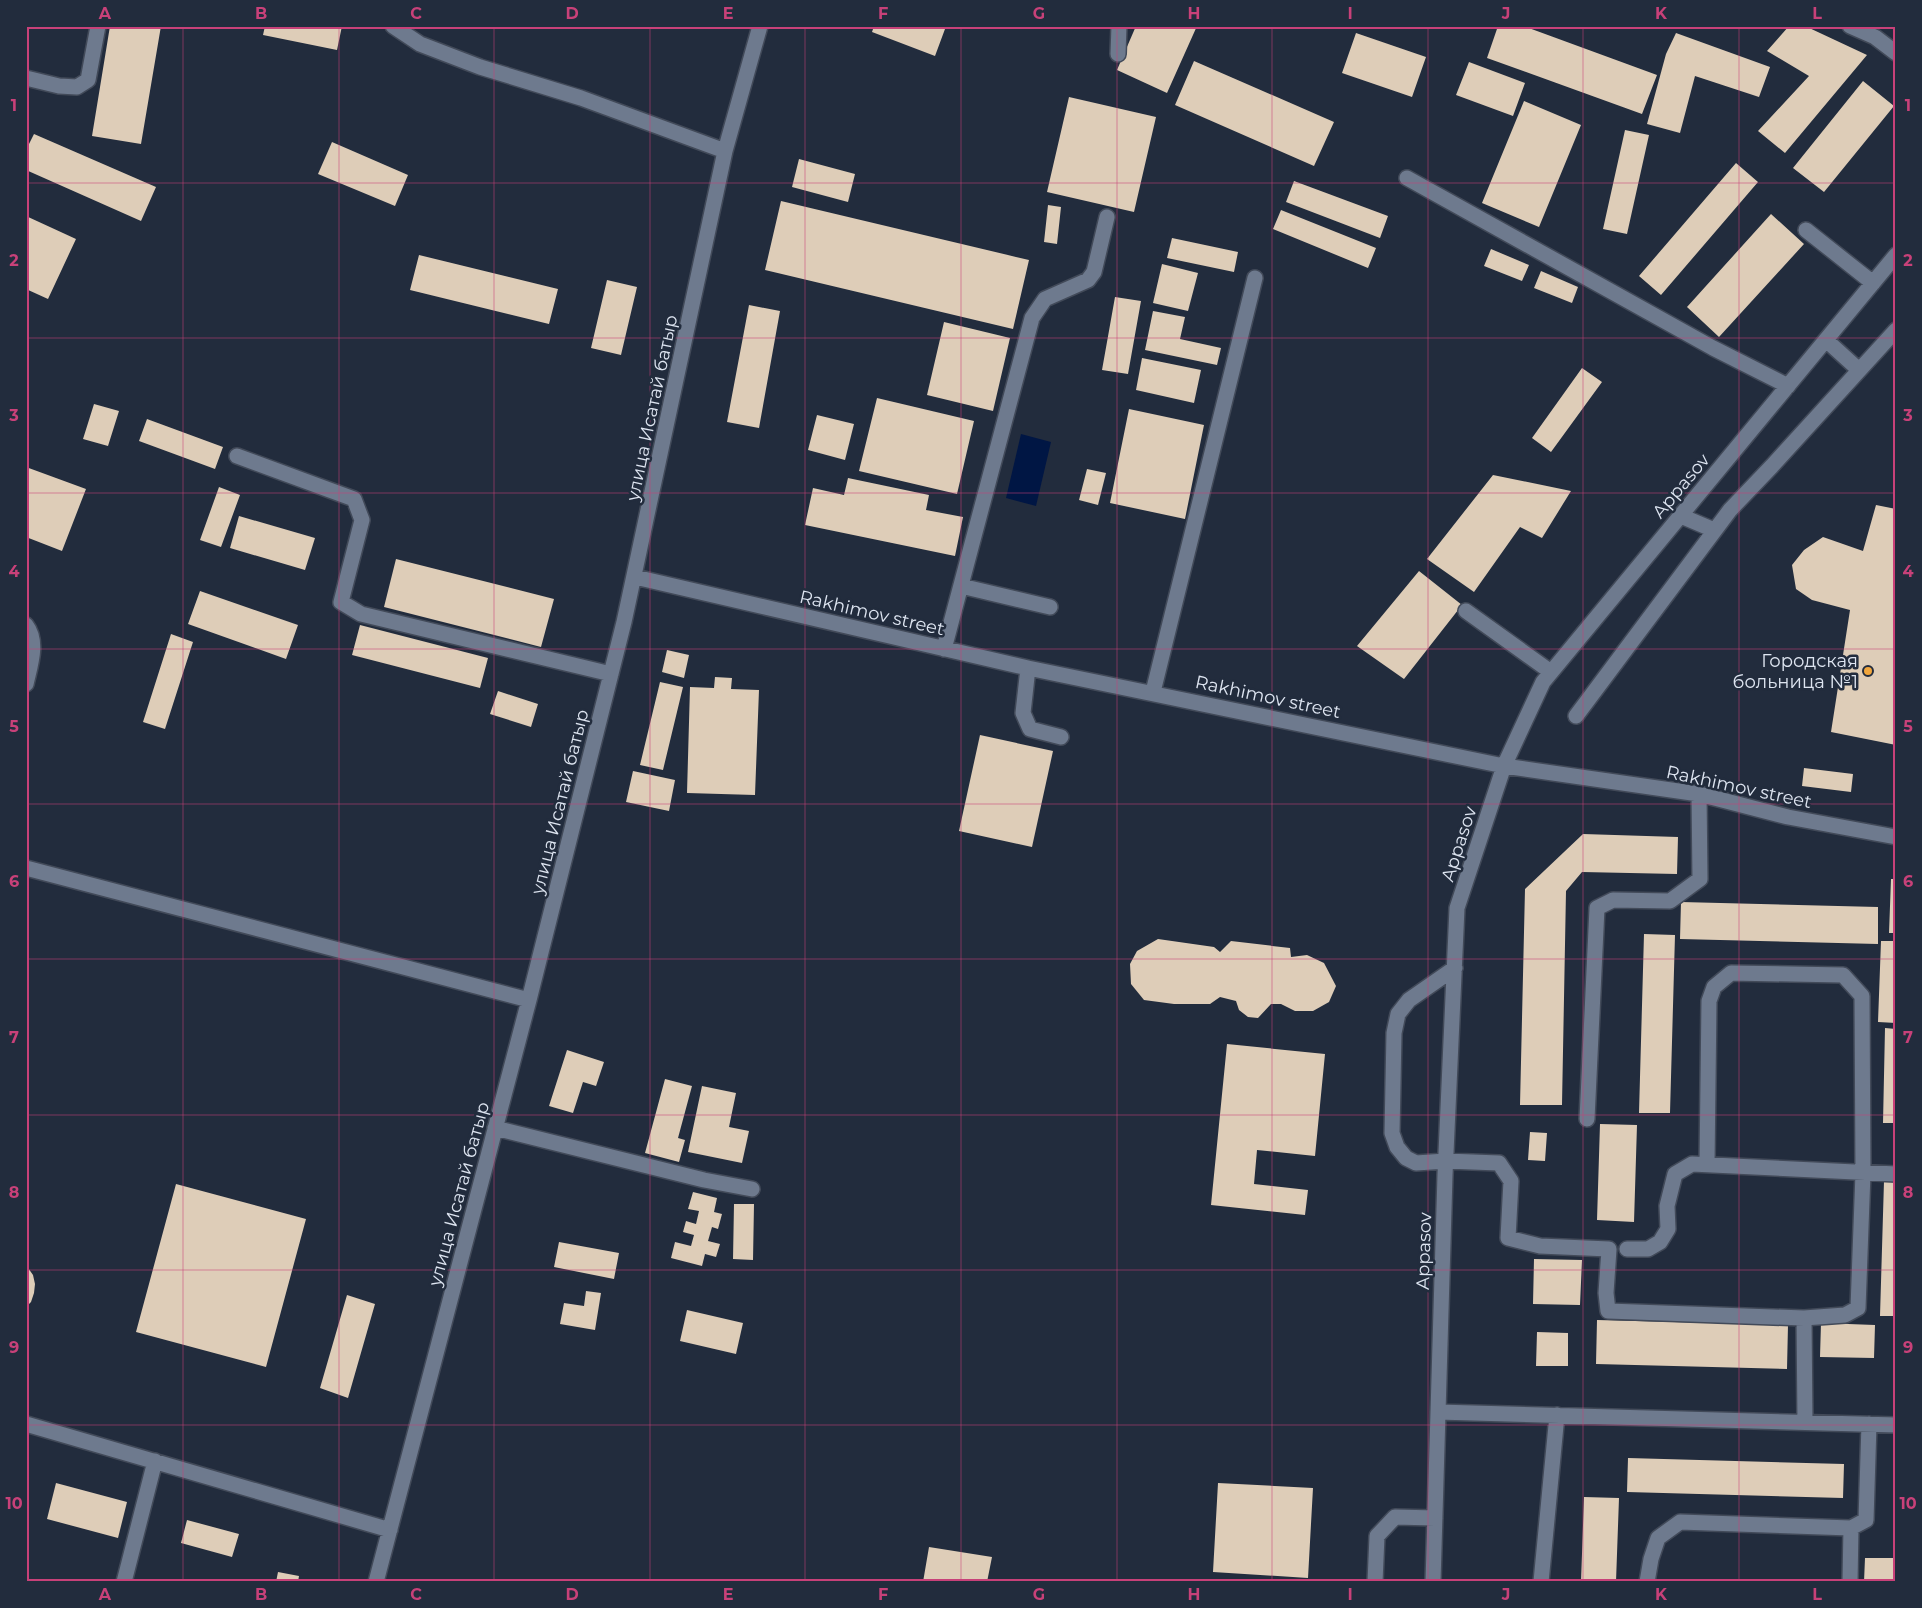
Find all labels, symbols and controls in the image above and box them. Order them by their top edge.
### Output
text: A [98,4,112,23]
text: B [255,4,267,23]
text: C [410,4,422,23]
text: D [565,4,579,23]
text: E [723,4,733,23]
text: F [878,4,888,23]
text: G [1033,4,1045,23]
text: H [1188,4,1200,23]
text: I [1347,4,1353,23]
text: J [1501,4,1510,23]
text: K [1655,4,1668,23]
text: L [1812,4,1822,23]
text: 1 [11,96,17,115]
text: 1 [1905,96,1911,115]
text: 2 [9,251,19,270]
text: 2 [1903,251,1913,270]
street label: улица Исатай батыр [621,313,682,504]
text: 3 [8,406,19,425]
text: 3 [1902,406,1913,425]
street label: Appasov [1648,449,1714,523]
text: 4 [8,562,20,581]
text: 4 [1902,562,1914,581]
street label: Rakhimov street [797,586,947,640]
place label: Городская больница №1 [1733,650,1858,693]
marker: Городская больница №1 [1862,665,1874,677]
street label: Rakhimov street [1193,671,1343,723]
street label: улица Исатай батыр [526,707,594,898]
text: 5 [9,717,19,736]
text: 5 [1903,717,1913,736]
street label: Rakhimov street [1664,761,1814,813]
street label: Appasov [1437,804,1481,884]
text: 6 [9,872,19,891]
text: 6 [1903,872,1913,891]
text: 7 [9,1028,19,1047]
text: 7 [1903,1028,1913,1047]
street label: улица Исатай батыр [424,1100,494,1289]
text: 8 [9,1183,19,1202]
text: 8 [1903,1183,1913,1202]
street label: Appasov [1412,1212,1436,1290]
text: 9 [9,1338,19,1357]
text: 9 [1903,1338,1913,1357]
text: 10 [5,1494,23,1513]
text: 10 [1899,1494,1917,1513]
text: A [98,1585,112,1604]
text: B [255,1585,267,1604]
text: C [410,1585,422,1604]
text: D [565,1585,579,1604]
text: E [723,1585,733,1604]
text: F [878,1585,888,1604]
text: G [1033,1585,1045,1604]
text: H [1188,1585,1200,1604]
text: I [1347,1585,1353,1604]
text: J [1501,1585,1510,1604]
text: K [1655,1585,1668,1604]
text: L [1812,1585,1822,1604]

